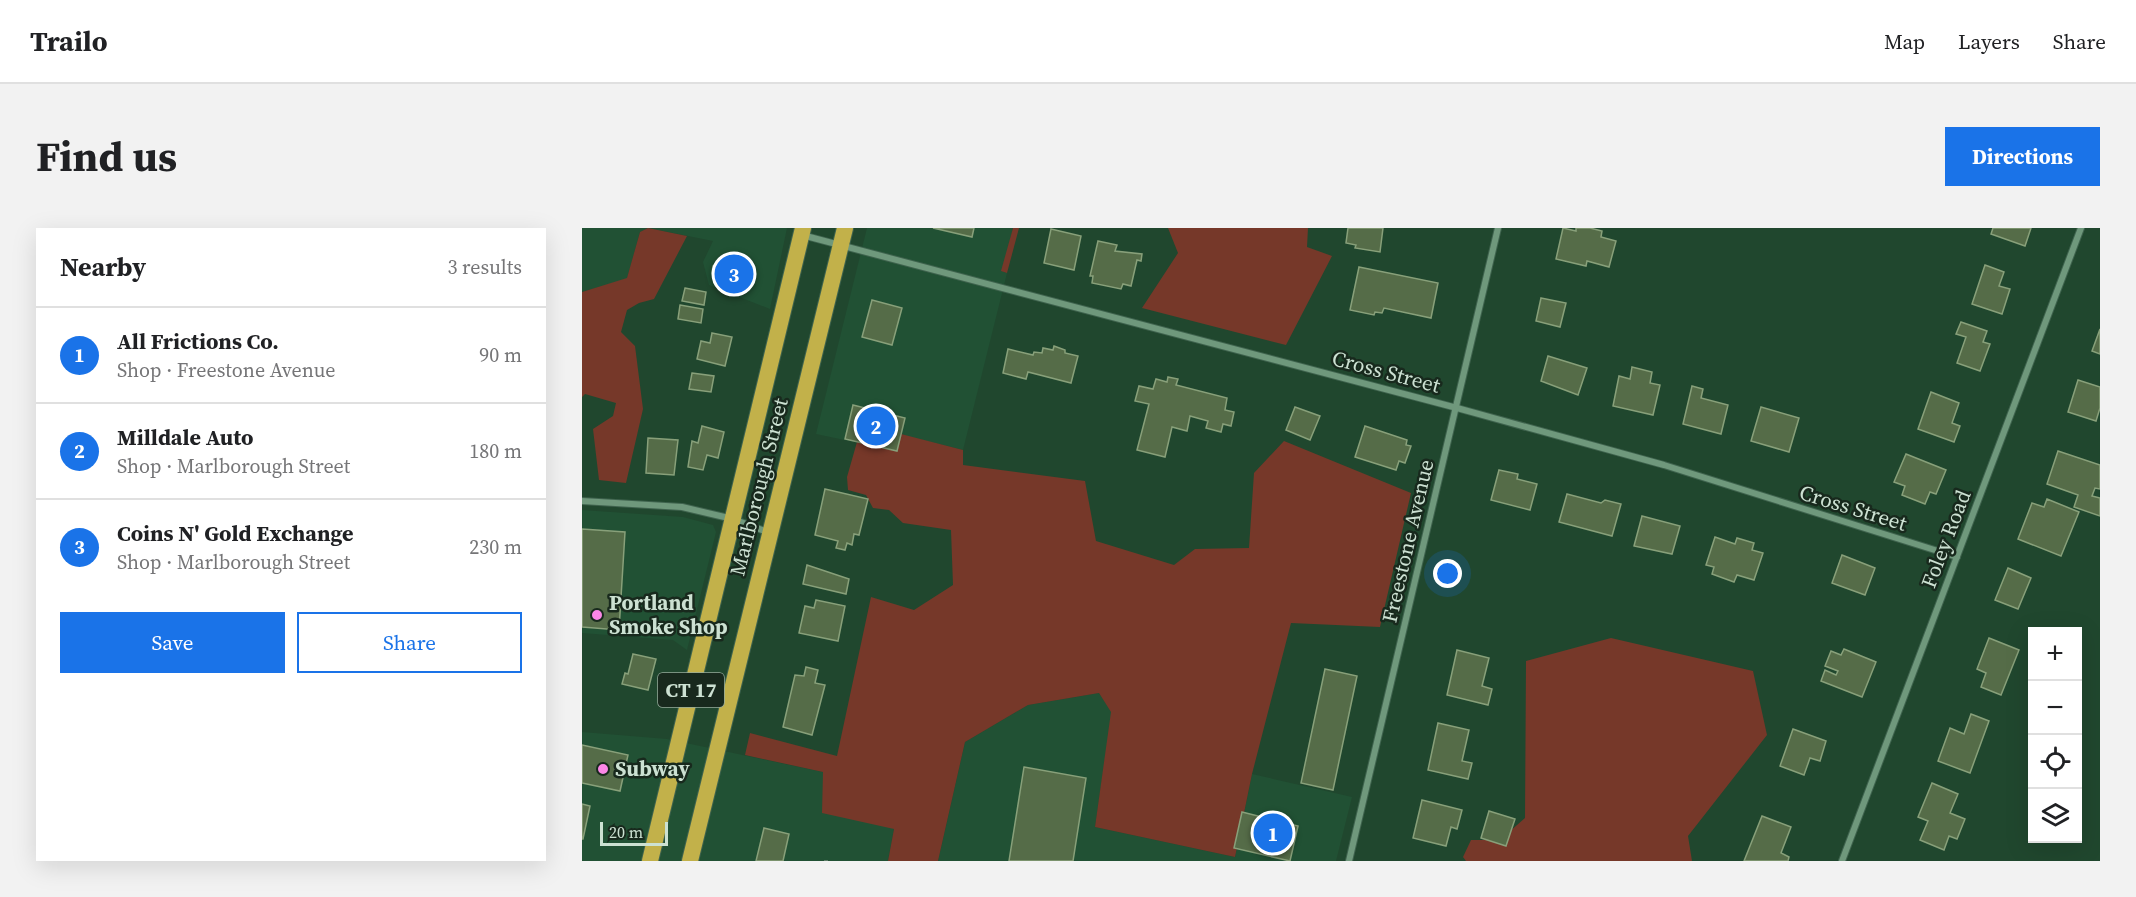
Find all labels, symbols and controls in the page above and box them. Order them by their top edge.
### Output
text: Trailo [30,22,108,60]
text: Map [1884,27,1925,56]
text: Layers [1958,27,2020,56]
text: Share [2053,27,2106,56]
text: Find us [36,127,177,185]
button: Directions [1945,127,2100,186]
text: Nearby [60,249,146,285]
pin: 3 [714,252,754,296]
text: 3 results [447,253,522,281]
text: All Frictions Co. [117,326,279,356]
text: 1 [74,341,85,369]
text: 90 m [479,341,522,369]
street label: Cross Street [1329,343,1444,400]
text: Shop · Freestone Avenue [117,356,335,384]
street label: Marlborough Street [722,395,795,579]
pin: 2 [856,404,896,448]
text: Milldale Auto [117,422,253,452]
text: 2 [74,437,85,465]
text: 180 m [469,437,522,465]
text: Shop · Marlborough Street [117,452,350,480]
street label: Freestone Avenue [1375,456,1440,625]
street label: Cross Street [1796,477,1911,538]
street label: Foley Road [1914,486,1977,592]
text: Coins N' Gold Exchange [117,518,354,548]
text: 3 [74,533,85,561]
text: 230 m [469,533,522,561]
text: Shop · Marlborough Street [117,548,350,576]
your location [1433,559,1462,588]
place label: Portland Smoke Shop [609,588,728,641]
marker: Portland Smoke Shop [590,608,604,622]
button: Save [60,612,285,673]
button: Share [297,612,522,673]
map controls [2028,627,2082,843]
button: + [2028,627,2082,681]
road number: CT 17 [658,673,724,707]
button: − [2028,681,2082,735]
button: locate [2028,735,2082,789]
place label: Subway [615,754,690,783]
marker: Subway [596,762,610,776]
button: layers [2028,789,2082,843]
pin: 1 [1254,810,1292,856]
scale bar [600,819,668,846]
text: 20 m [609,821,643,843]

